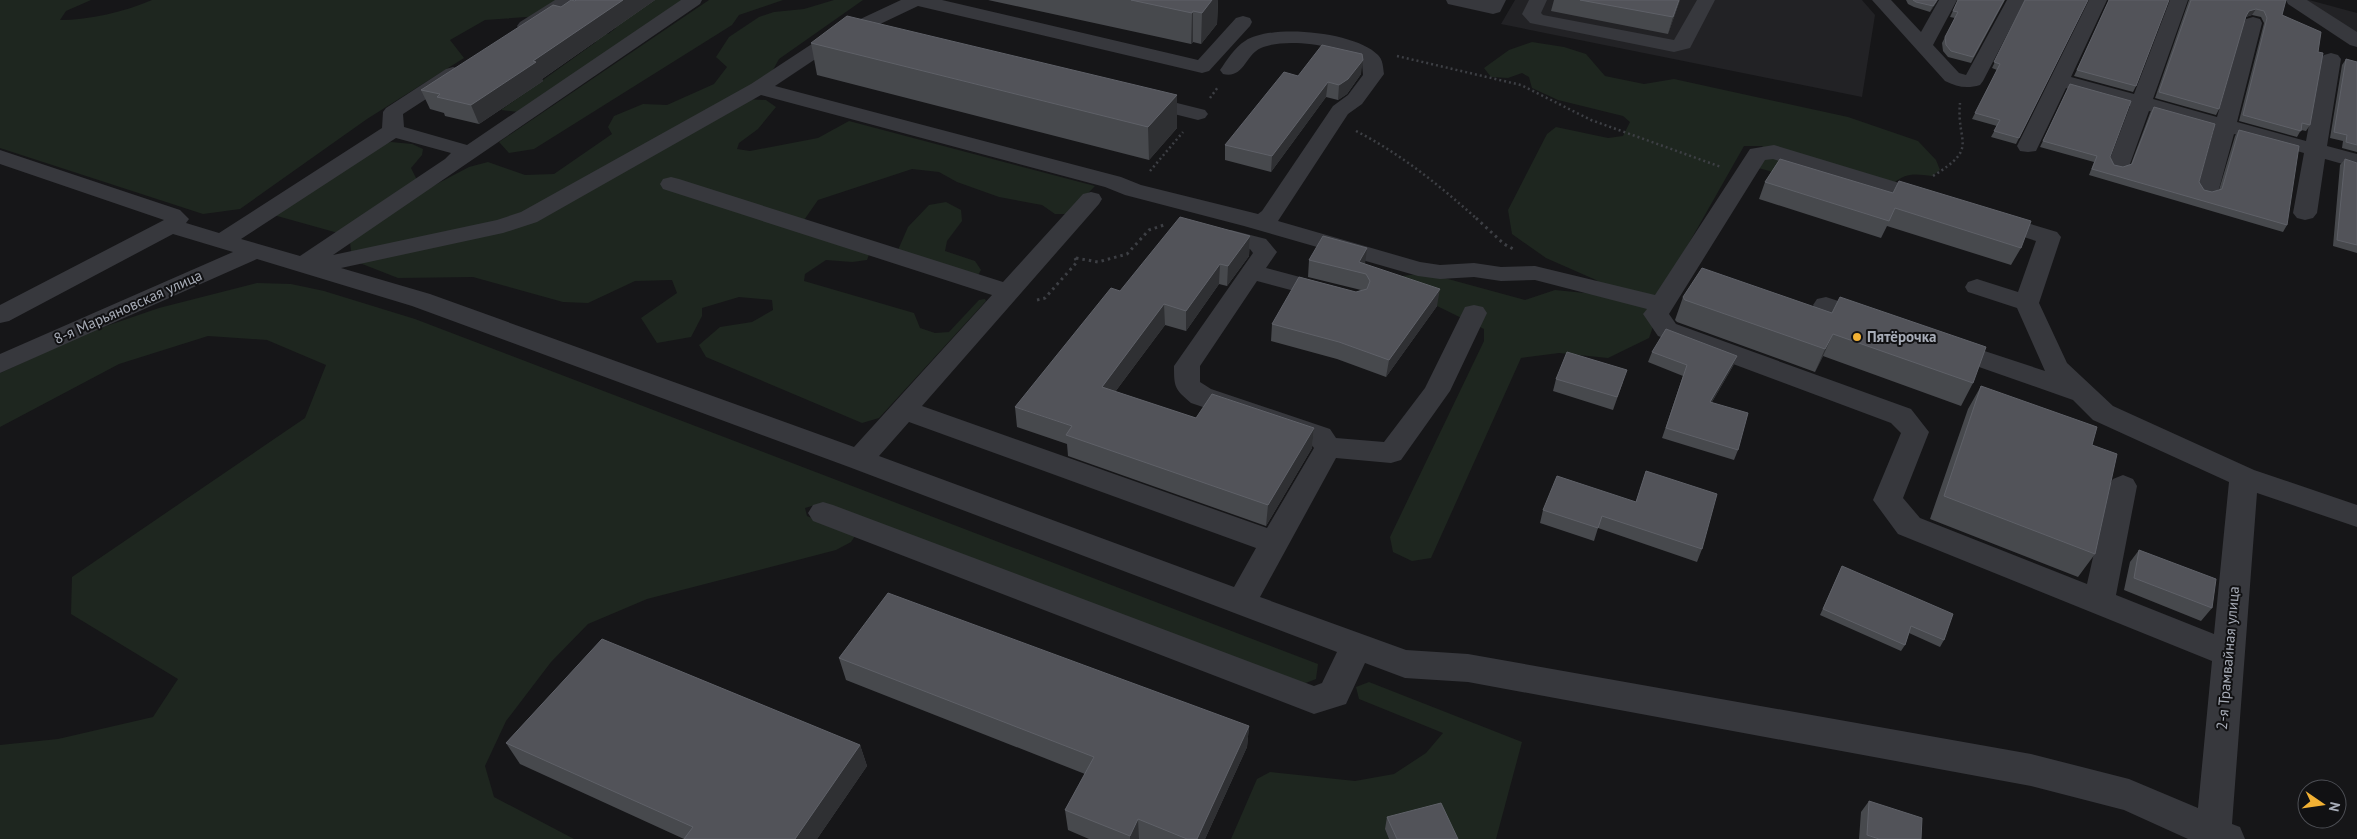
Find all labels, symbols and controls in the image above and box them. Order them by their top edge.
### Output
street label: 8-я Марьяновская улица [51,265,205,348]
place label: Пятёрочка [1867,327,1936,346]
marker: Пятёрочка [1851,331,1863,343]
street label: 2-я Трамвайная улица [2212,585,2243,731]
north arrow [2297,779,2347,829]
text: N [2325,800,2344,813]

